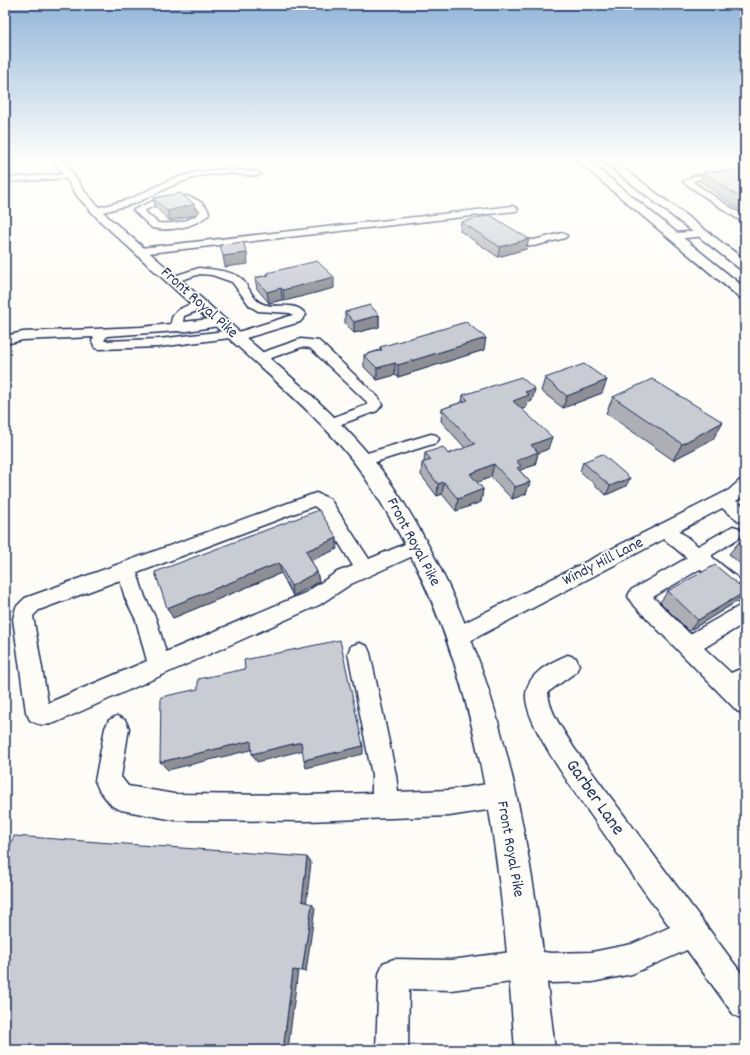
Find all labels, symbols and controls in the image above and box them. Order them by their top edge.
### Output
street label: Front Royal Pike [155,262,243,344]
street label: Front Royal Pike [380,494,446,590]
street label: Windy Hill Lane [559,532,647,592]
street label: Garber Lane [558,754,630,842]
street label: Front Royal Pike [490,799,530,899]

